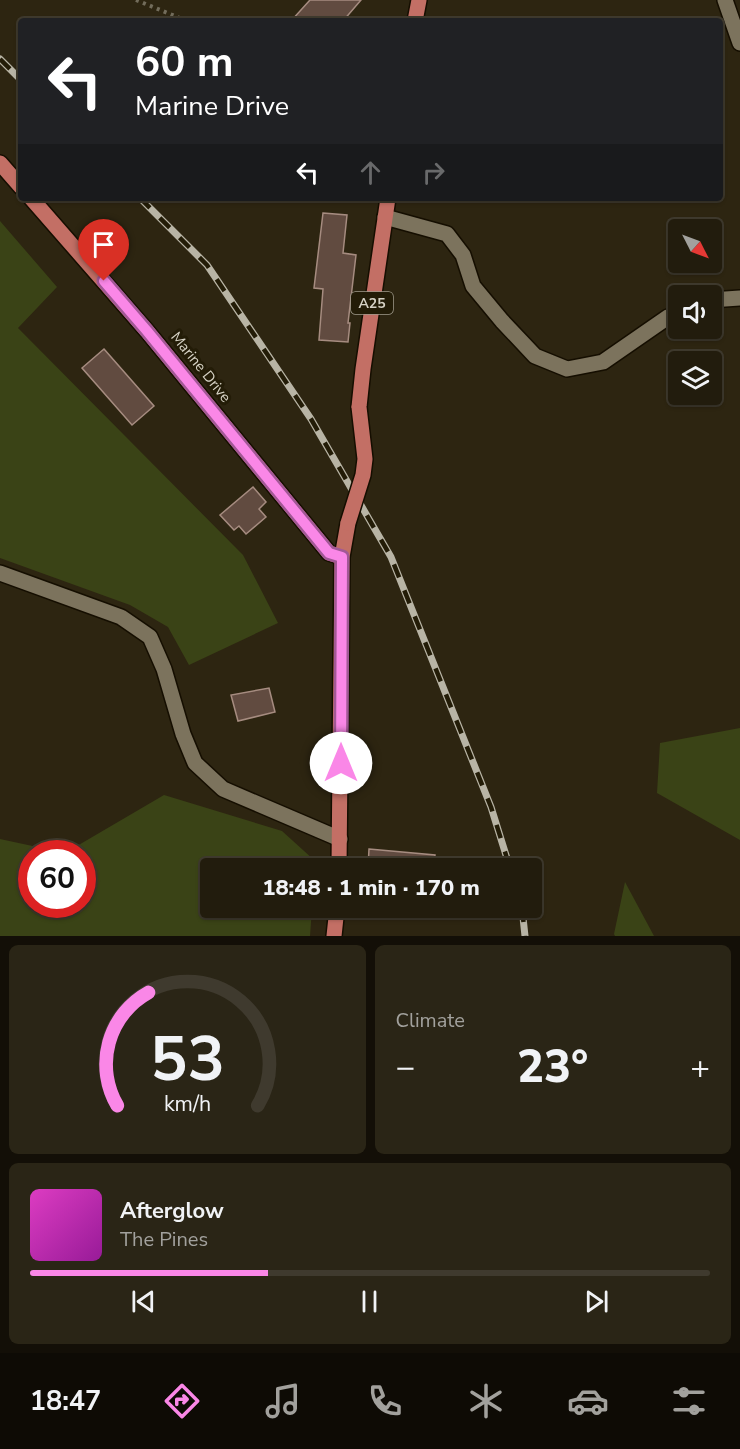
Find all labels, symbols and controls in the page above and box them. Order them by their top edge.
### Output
text: 60 m [135,34,234,91]
icon: left [36,42,114,120]
text: Marine Drive [135,88,289,125]
icon: left [291,156,324,189]
icon: ahead [354,156,387,189]
icon: right [417,156,450,189]
pin [78,219,129,281]
north arrow [668,219,722,273]
map controls [668,219,722,405]
icon: arrive [87,228,120,261]
button: sound [668,285,722,339]
road number: A25 [351,292,393,314]
street label: Marine Drive [166,327,236,407]
button: layers [668,351,722,405]
position arrow [309,731,373,795]
speed limit sign: 60 [18,840,96,918]
text: 18:48 · 1 min · 170 m [262,873,480,903]
text: Climate [396,1007,465,1034]
text: 53 [150,1017,225,1102]
text: 23° [517,1037,588,1098]
text: − [396,1045,415,1090]
text: + [690,1045,710,1090]
text: km/h [164,1090,211,1120]
text: Afterglow [120,1196,224,1226]
text: The Pines [120,1226,208,1253]
icon: previous [127,1285,160,1318]
icon: pause [353,1285,386,1318]
icon: next [580,1285,613,1318]
icon: directions [161,1380,203,1422]
icon: music [262,1380,304,1422]
icon: phone [364,1380,406,1422]
icon: climate [465,1380,507,1422]
icon: car [567,1380,609,1422]
icon: filters [668,1380,710,1422]
text: 18:47 [30,1383,101,1420]

